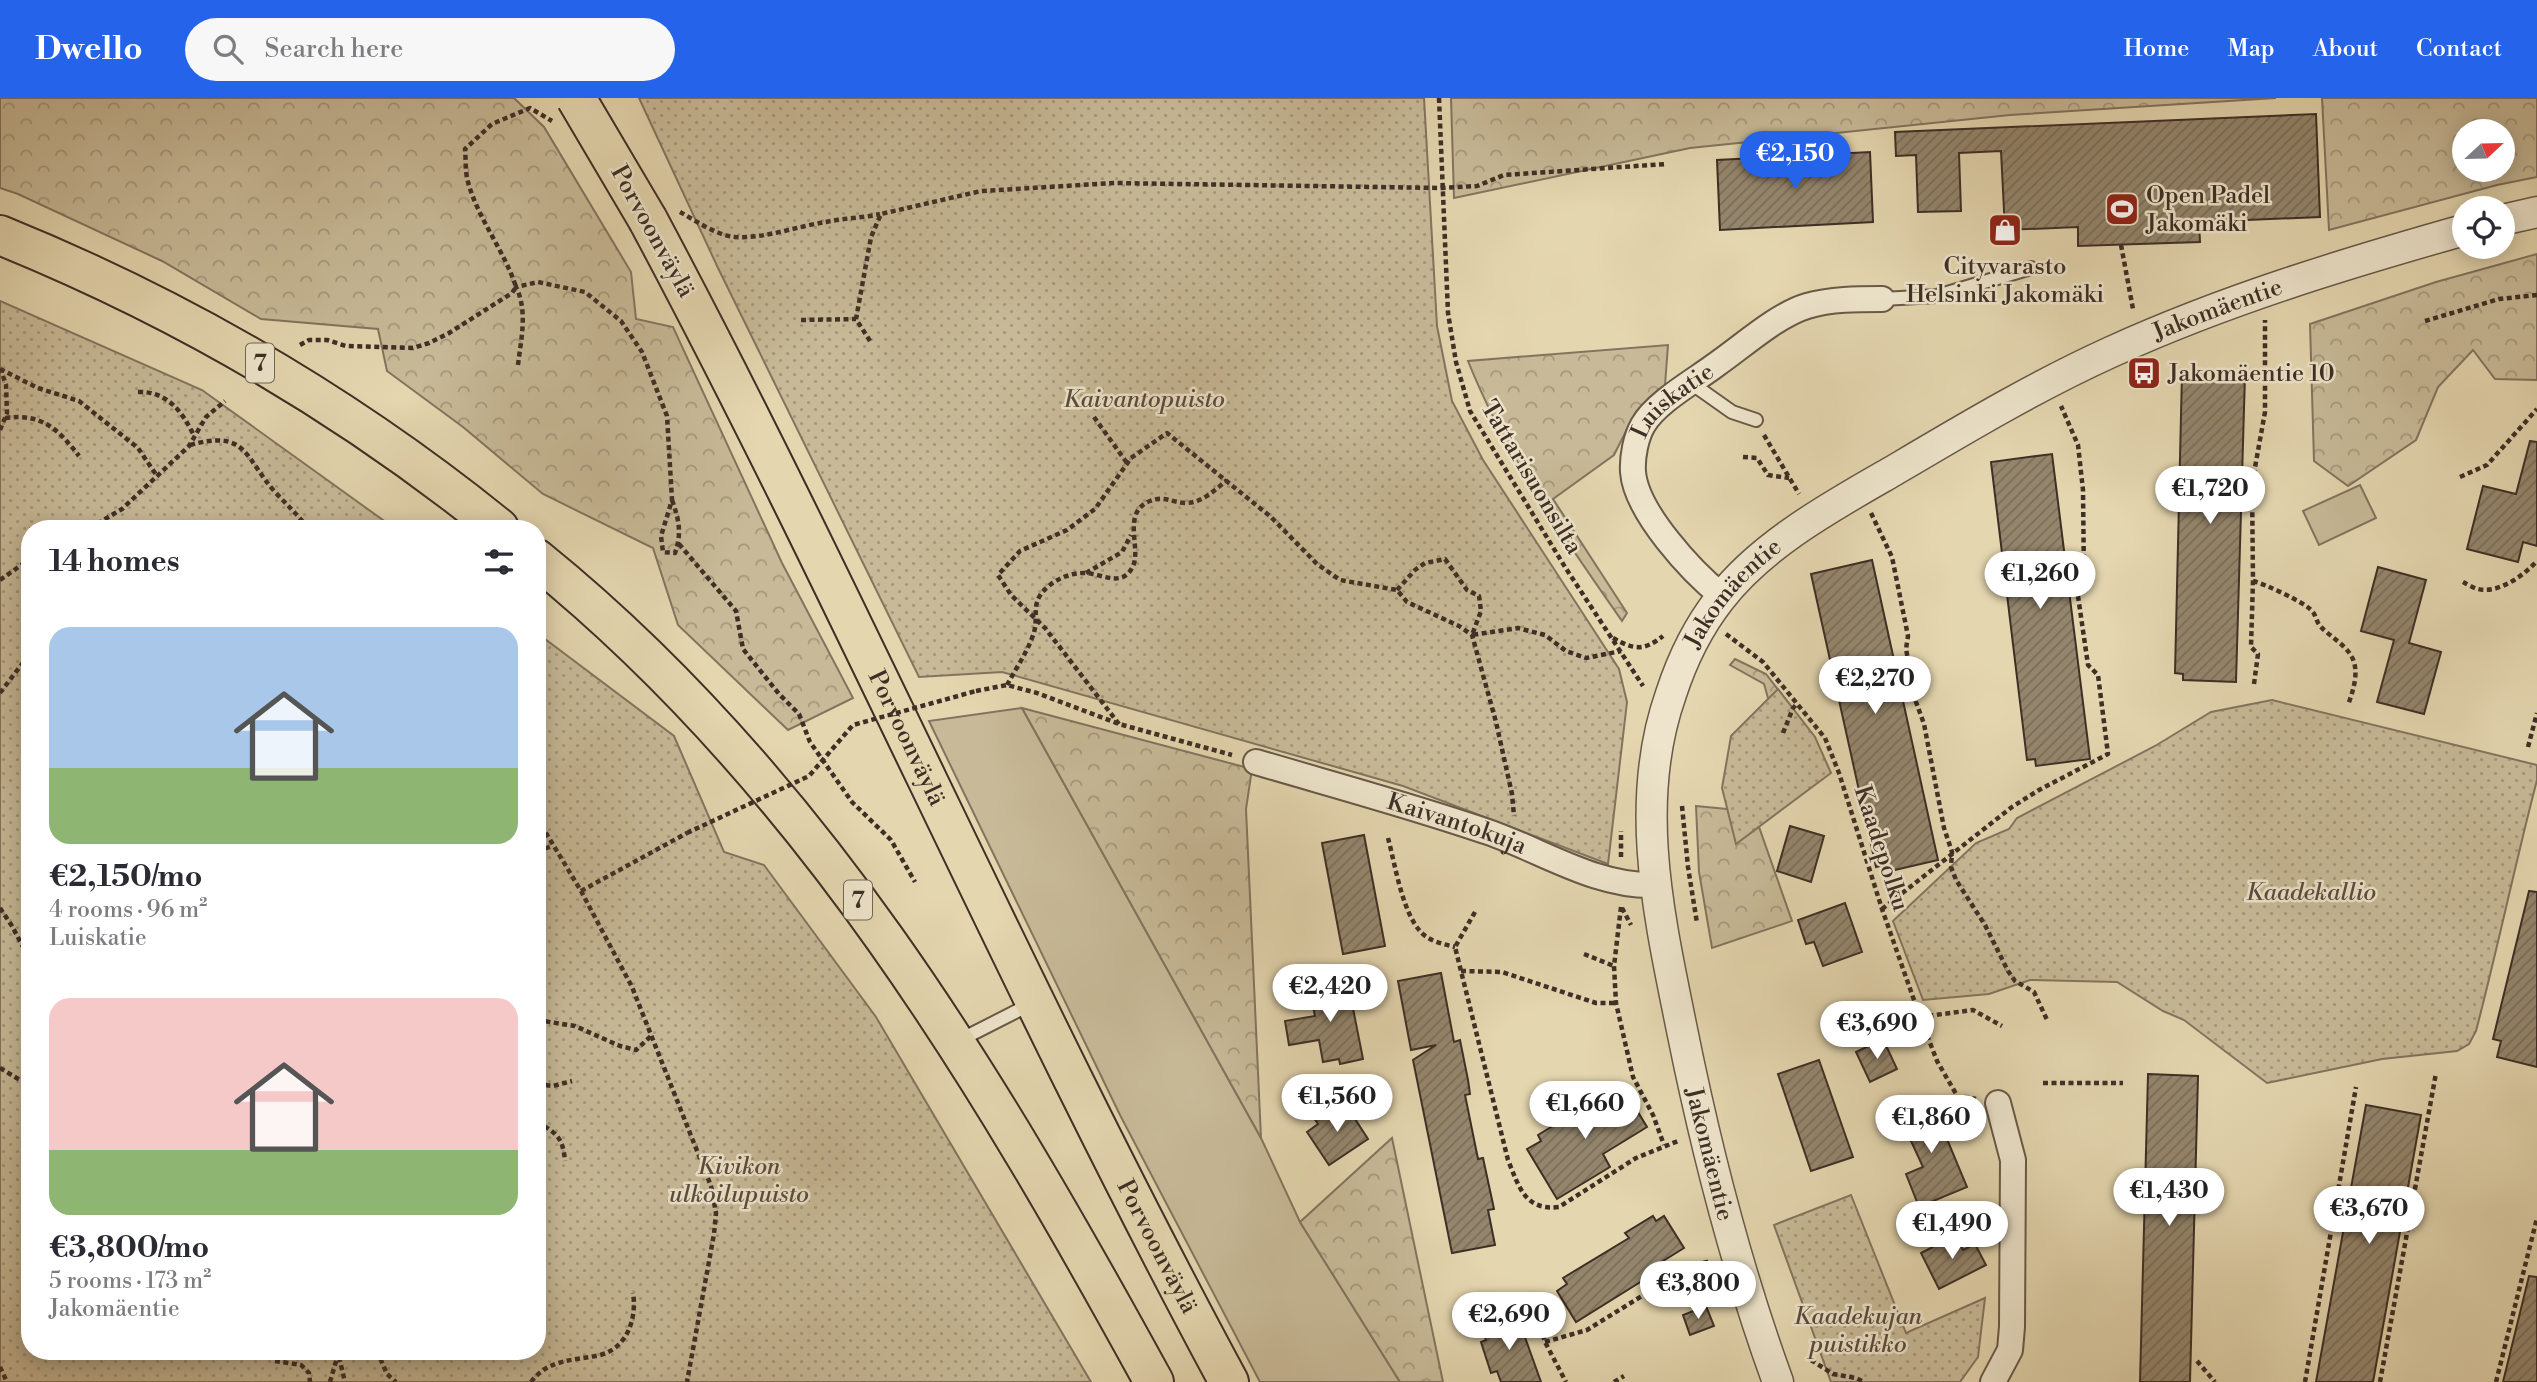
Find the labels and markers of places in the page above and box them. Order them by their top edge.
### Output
pin: €2,150 [1738,132,1852,191]
place label: Open Padel Jakomäki [2145,181,2270,239]
sports icon: Open Padel Jakomäki [2103,190,2141,228]
shop icon: Cityvarasto Helsinki Jakomäki [1986,211,2024,249]
place label: Cityvarasto Helsinki Jakomäki [1906,252,2104,310]
bus stop icon: Jakomäentie 10 [2125,354,2163,392]
place label: Jakomäentie 10 [2167,359,2335,389]
pin: €1,720 [2153,466,2267,526]
pin: €1,260 [1983,552,2097,611]
pin: €2,270 [1818,656,1932,716]
pin: €2,420 [1273,964,1387,1024]
pin: €3,690 [1820,1002,1934,1061]
pin: €1,560 [1280,1074,1394,1134]
pin: €1,660 [1528,1082,1642,1141]
pin: €1,860 [1874,1096,1988,1155]
pin: €1,430 [2112,1168,2226,1228]
pin: €3,670 [2312,1186,2426,1246]
pin: €1,490 [1895,1202,2009,1261]
pin: €3,800 [1641,1262,1755,1321]
pin: €2,690 [1452,1292,1566,1352]

